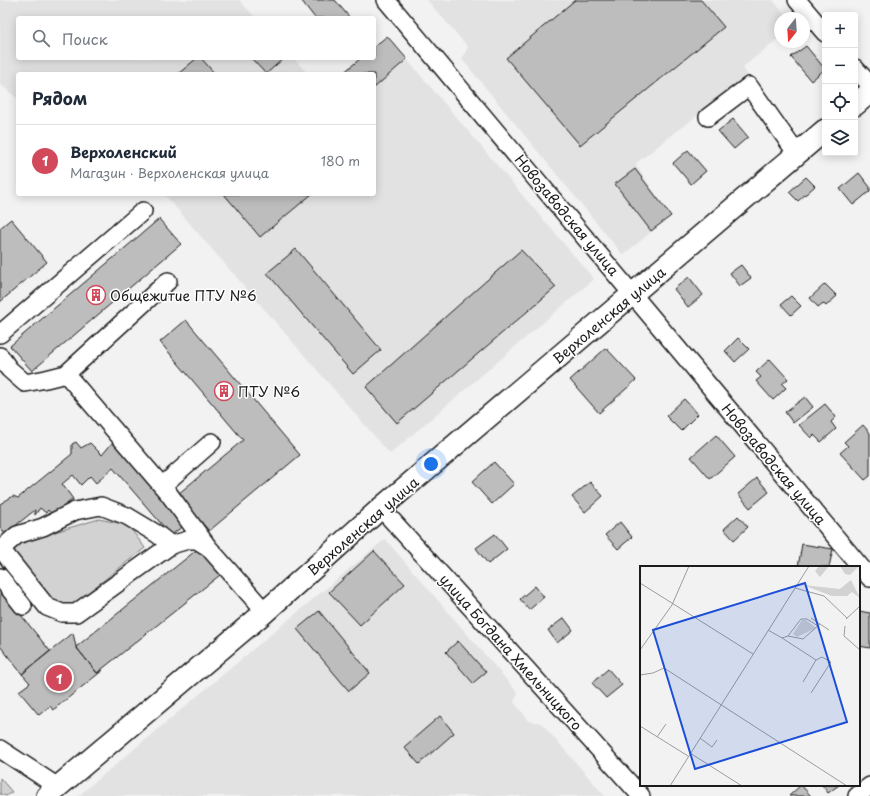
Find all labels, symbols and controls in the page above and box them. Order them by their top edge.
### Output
north arrow [774,12,810,48]
map controls [822,12,858,156]
button: + [822,12,858,48]
search box [16,16,376,60]
icon: search [30,27,52,49]
text: Поиск [62,27,108,50]
button: − [822,48,858,84]
button: locate [822,84,858,120]
text: Рядом [32,85,87,111]
button: layers [822,120,858,156]
text: Верхоленский [70,140,177,163]
street label: Новозаводская улица [510,150,624,280]
text: 1 [42,151,48,170]
text: 180 m [321,151,360,170]
text: Магазин · Верхоленская улица [70,163,269,182]
street label: Верхоленская улица [548,261,670,369]
building icon: Общежитие ПТУ №6 [85,284,107,306]
place label: Общежитие ПТУ №6 [110,285,257,306]
building icon: ПТУ №6 [213,380,235,402]
place label: ПТУ №6 [238,381,300,402]
street label: Новозаводская улица [717,399,831,529]
your location [421,454,441,474]
street label: Верхоленская улица [303,472,423,580]
inset map [640,566,860,786]
street label: улица Богдана Хмельницкого [435,569,587,735]
pin: 1 [46,663,72,693]

